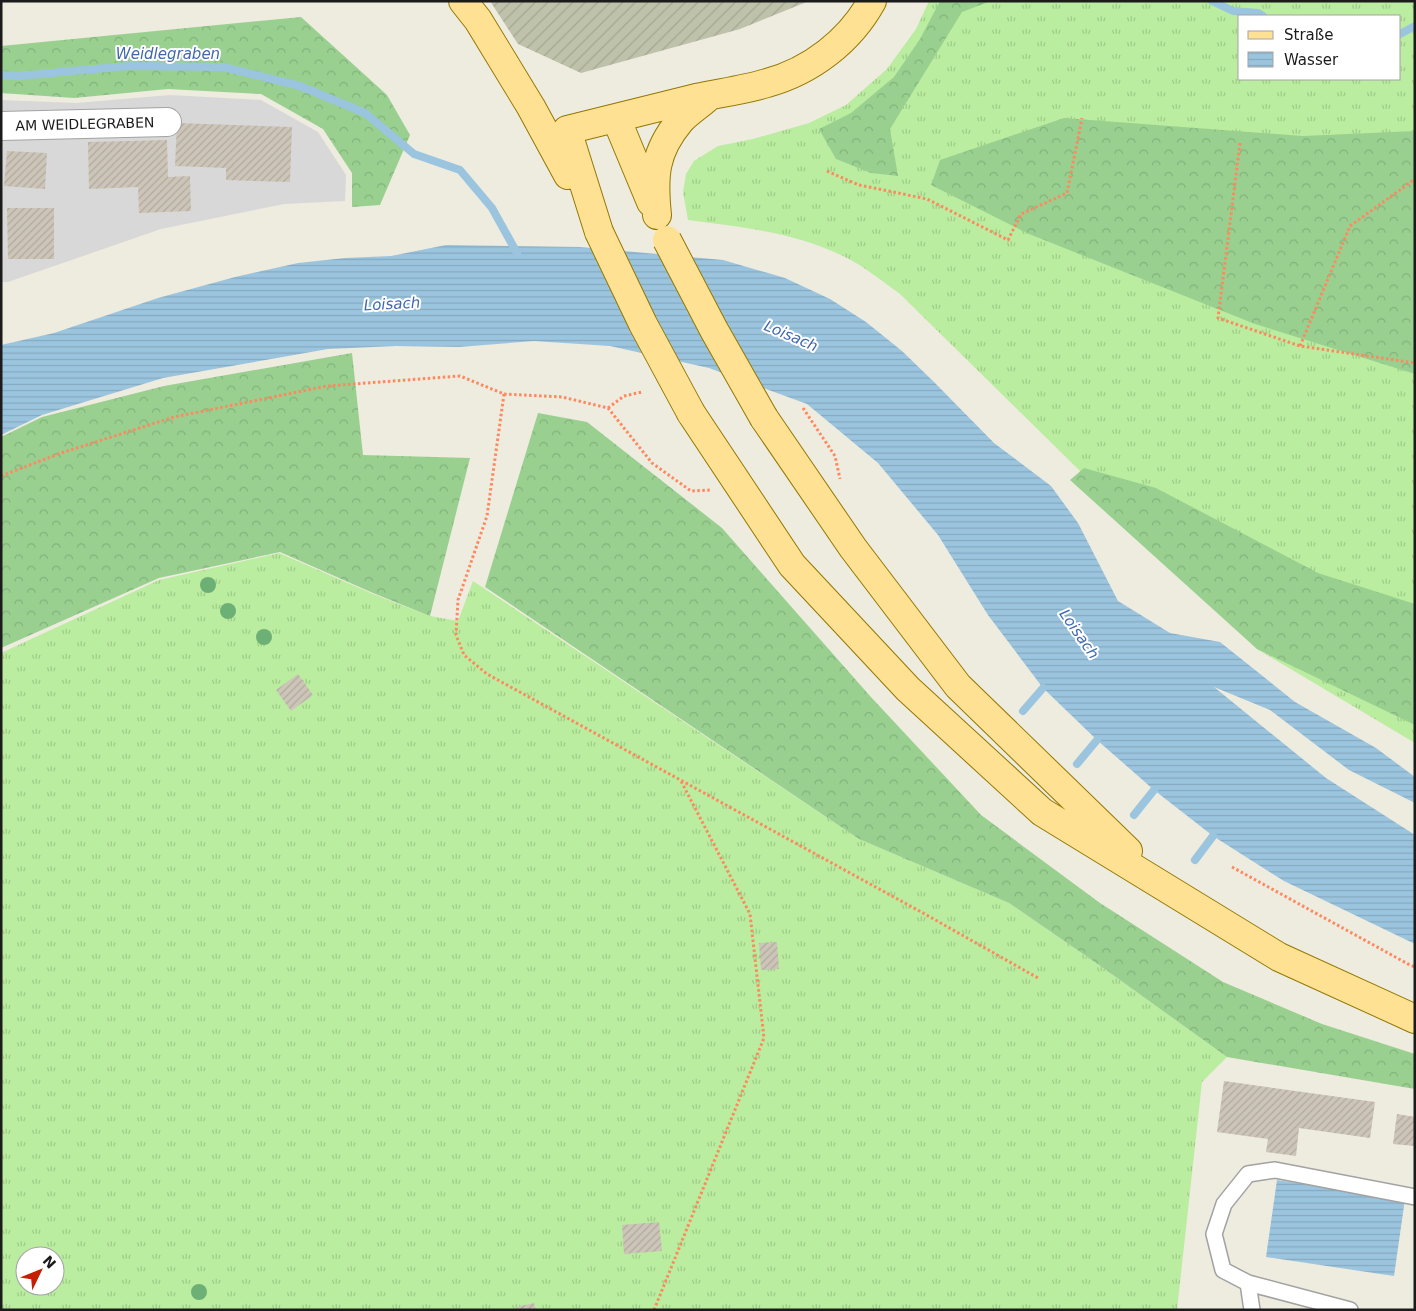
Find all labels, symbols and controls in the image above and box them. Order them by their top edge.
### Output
legend [1238,15,1401,80]
text: Straße [1284,26,1333,44]
water label: Weidlegraben [116,45,220,63]
text: Wasser [1284,51,1339,69]
street label: AM WEIDLEGRABEN [15,114,155,134]
water label: Loisach [363,294,421,314]
water label: Loisach [761,317,821,355]
water label: Loisach [1055,606,1103,662]
north arrow [15,1246,65,1296]
text: N [40,1252,59,1272]

